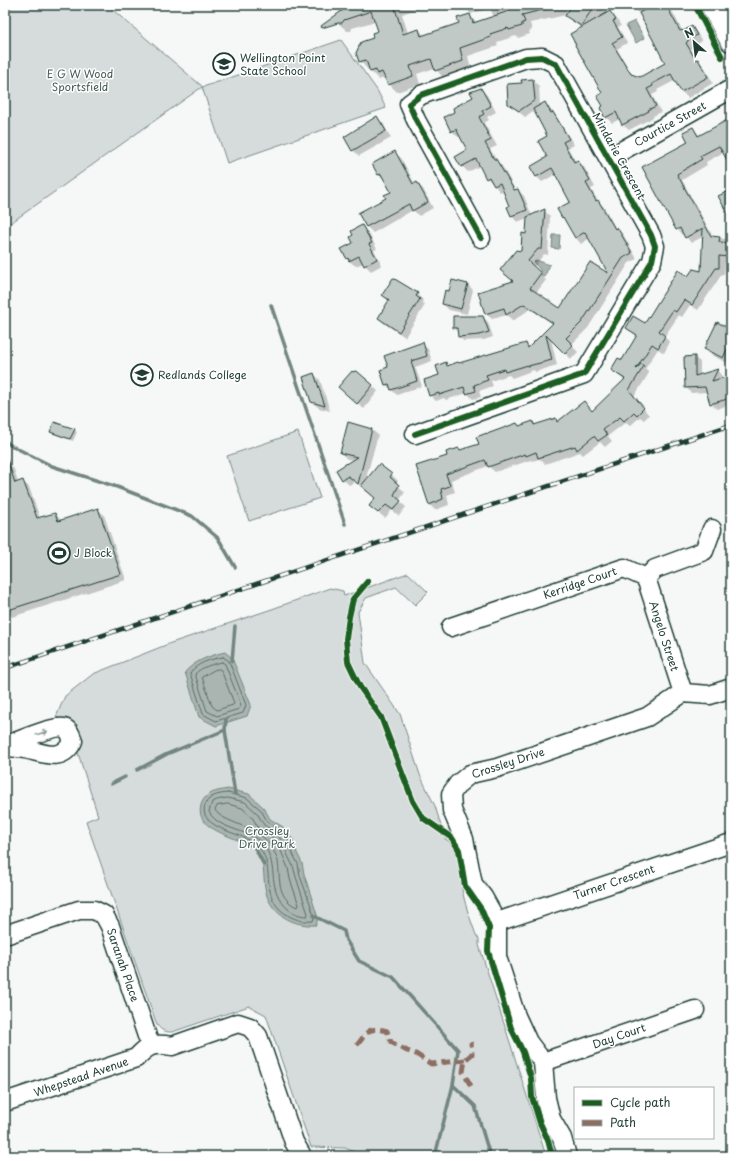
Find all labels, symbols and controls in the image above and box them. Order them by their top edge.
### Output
north arrow [674,22,714,62]
text: N [681,23,697,42]
place label: Wellington Point State School [240,49,326,79]
school or university icon: Wellington Point State School [211,51,237,77]
park label: E G W Wood Sportsfield [47,65,113,95]
street label: Courtice Street [631,97,709,150]
street label: Mindarie Crescent [588,109,651,203]
school or university icon: Redlands College [129,362,155,388]
place label: Redlands College [158,366,247,383]
sports icon: J Block [46,540,72,566]
place label: J Block [74,544,113,561]
street label: Kerridge Court [541,562,619,603]
street label: Angelo Street [645,598,684,674]
one-way arrow [35,729,48,736]
street label: Crossley Drive [469,743,547,782]
park label: Crossley Drive Park [239,822,296,852]
street label: Turner Crescent [571,859,657,903]
street label: Saranah Place [103,926,144,1004]
street label: Day Court [590,1018,648,1053]
street label: Whepstead Avenue [31,1052,130,1101]
legend [574,1087,714,1139]
text: Cycle path [610,1093,671,1111]
text: Path [610,1113,636,1131]

